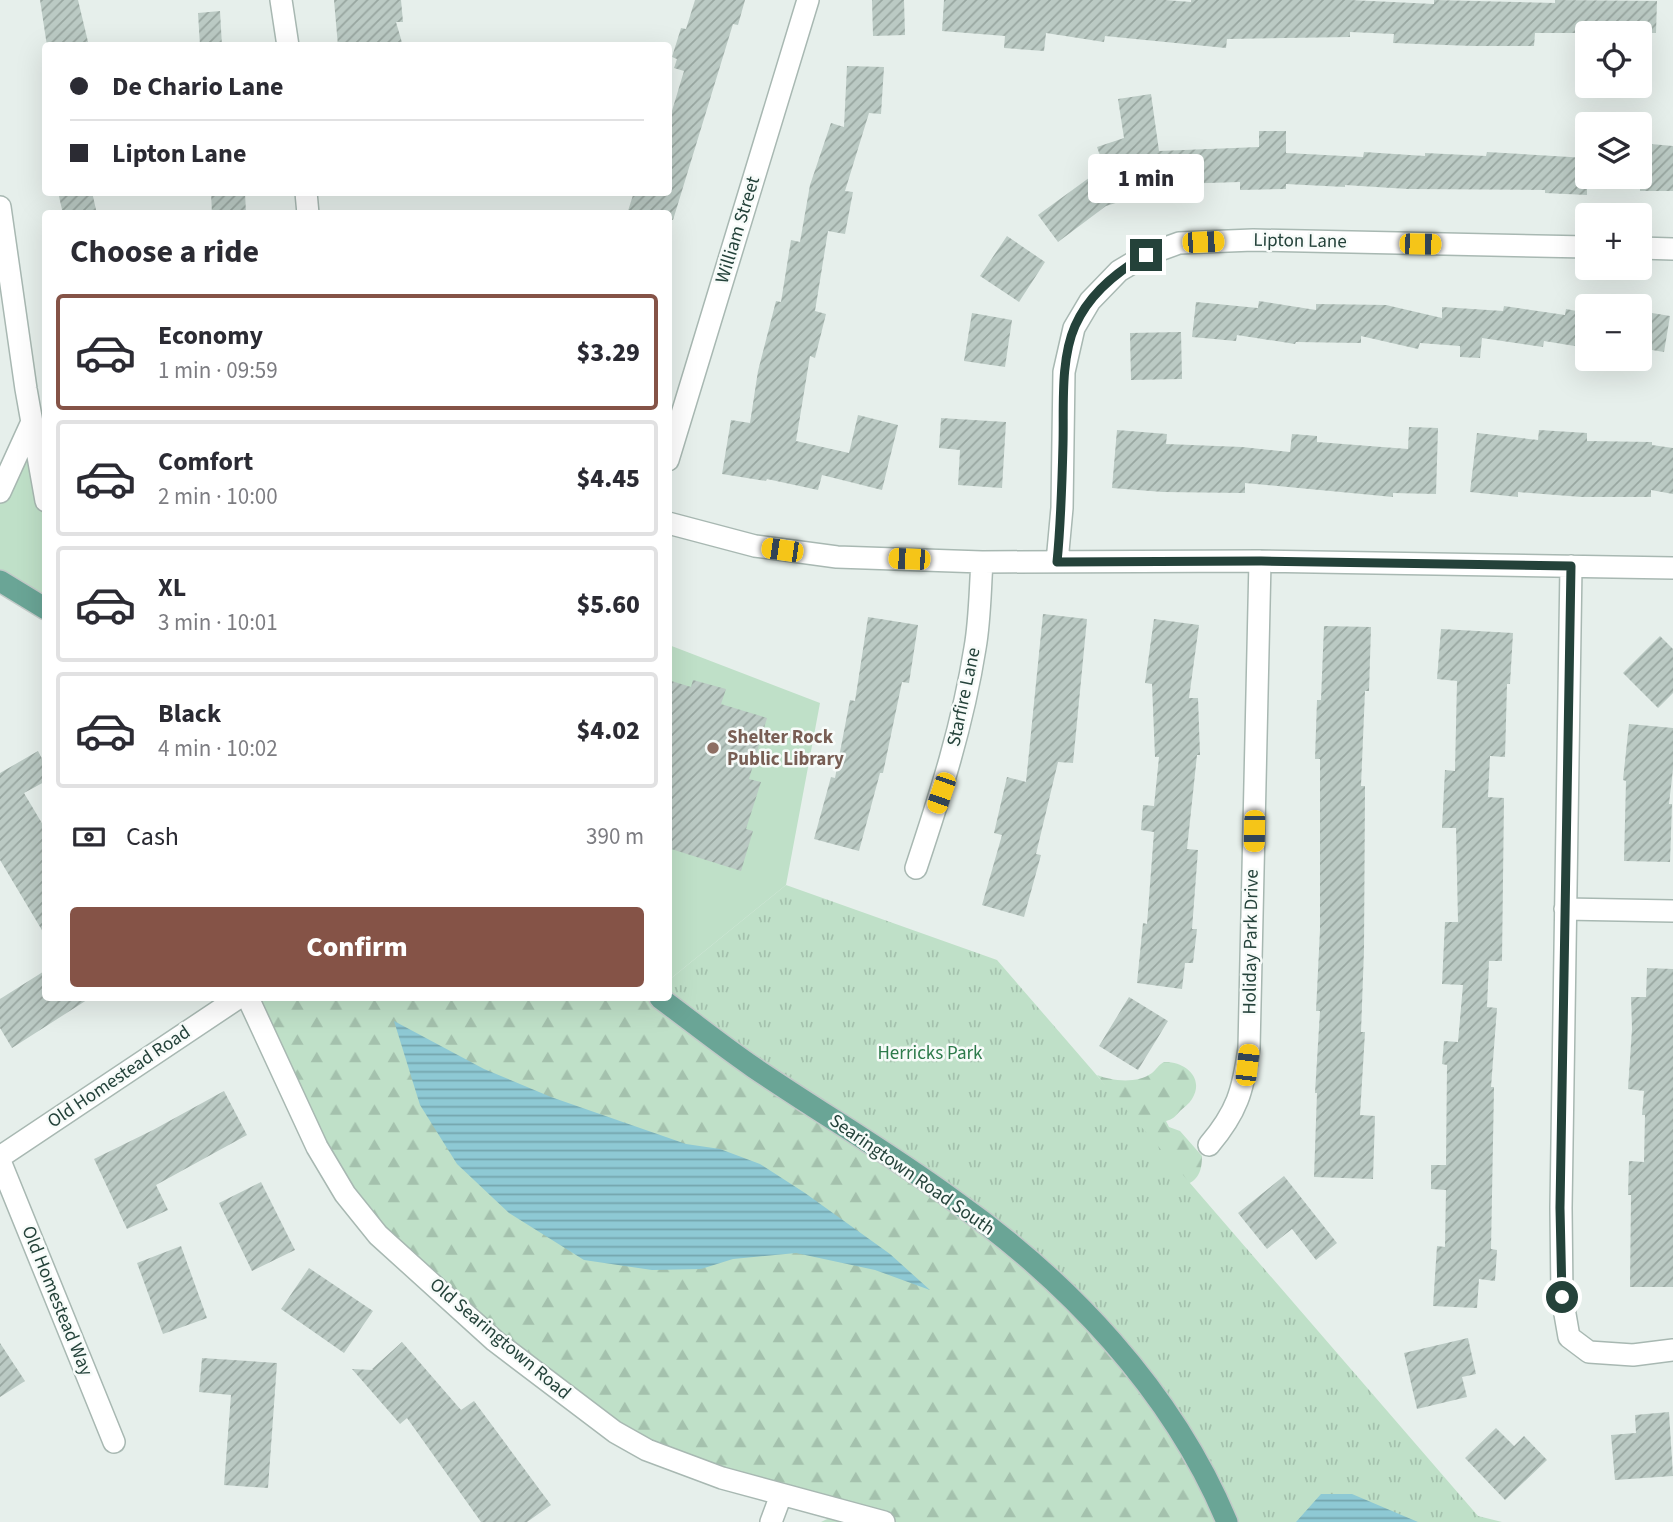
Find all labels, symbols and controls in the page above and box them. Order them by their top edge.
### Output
map controls [1575,21,1652,371]
button: locate [1575,21,1652,98]
text: De Chario Lane [112,68,284,105]
button: layers [1575,112,1652,189]
text: Lipton Lane [112,135,246,172]
callout: 1 min [1088,154,1204,202]
text: 1 min [1118,162,1174,195]
street label: William Street [709,173,767,287]
button: + [1575,203,1652,280]
street label: Lipton Lane [1253,227,1347,255]
text: Choose a ride [70,229,259,275]
car [1182,231,1225,253]
car [1399,233,1442,255]
route end [1130,239,1162,271]
button: − [1575,294,1652,371]
text: Economy [158,317,263,354]
icon: car [74,321,137,384]
text: $3.29 [576,334,640,371]
text: 1 min · 09:59 [158,354,278,387]
text: Comfort [158,443,253,480]
icon: car [74,447,137,510]
text: $4.45 [576,460,640,497]
text: 2 min · 10:00 [158,480,278,513]
car [760,537,805,563]
car [888,548,931,570]
text: XL [158,569,186,606]
icon: car [74,573,137,636]
text: $5.60 [576,586,640,623]
text: 3 min · 10:01 [158,606,278,639]
street label: Starfire Lane [940,645,988,749]
text: Black [158,695,221,732]
icon: car [74,699,137,762]
text: $4.02 [576,712,640,749]
place label: Shelter Rock Public Library [727,724,844,773]
text: 4 min · 10:02 [158,732,278,765]
marker: Shelter Rock Public Library [705,740,721,756]
car [925,770,958,816]
car [1244,810,1265,852]
icon: cash [70,818,108,856]
text: Cash [126,818,179,855]
text: 390 m [586,820,644,853]
street label: Holiday Park Drive [1236,869,1266,1015]
button: Confirm [70,907,644,987]
street label: Old Homestead Road [42,1019,196,1135]
park label: Herricks Park [877,1040,983,1067]
car [1235,1043,1260,1087]
street label: Searingtown Road South [824,1108,1000,1242]
street label: Old Homestead Way [15,1222,99,1380]
street label: Old Searingtown Road [424,1272,576,1406]
route start [1546,1281,1578,1313]

